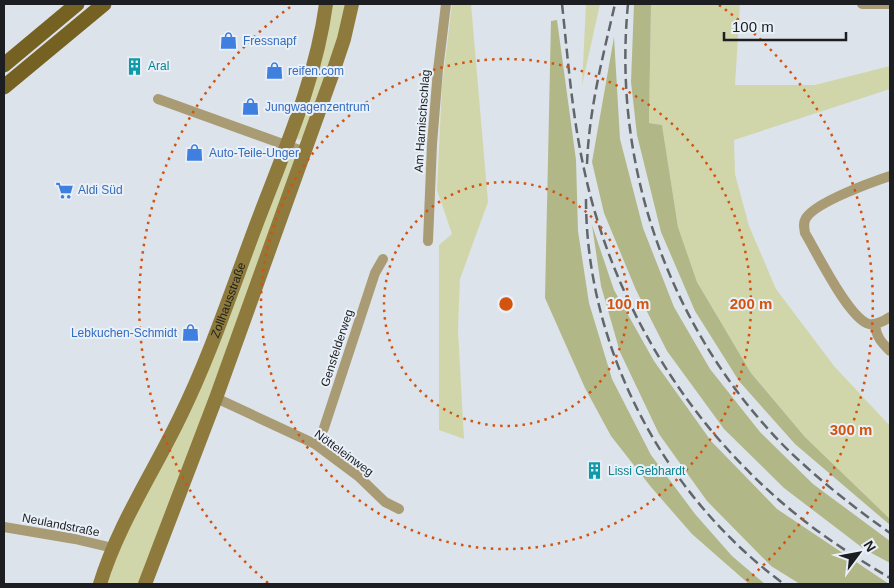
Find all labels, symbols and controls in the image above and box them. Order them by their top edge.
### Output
scale bar [724,10,846,42]
text: 100 m [732,18,774,35]
shop icon: Fressnapf [219,31,239,51]
place label: Fressnapf [243,34,297,48]
building icon: Aral [124,56,144,76]
place label: Aral [148,59,169,73]
shop icon: reifen.com [264,61,284,81]
place label: reifen.com [288,64,344,78]
street label: Am Harnischschlag [411,69,433,173]
shop icon: Jungwagenzentrum [241,97,261,117]
place label: Jungwagenzentrum [265,100,370,114]
shop icon: Auto-Teile-Unger [185,143,205,163]
place label: Auto-Teile-Unger [209,146,299,160]
supermarket icon: Aldi Süd [54,180,74,200]
place label: Aldi Süd [78,183,123,197]
street label: Zollhausstraße [208,260,249,340]
centre of rings [497,295,515,313]
text: 100 m [607,295,649,312]
text: 200 m [730,295,772,312]
street label: Gensfelderweg [318,307,356,389]
shop icon: Lebkuchen-Schmidt [181,323,201,343]
place label: Lebkuchen-Schmidt [71,326,178,340]
text: 300 m [830,421,872,438]
street label: Nötteleinweg [312,427,376,479]
building icon: Lissi Gebhardt [584,461,604,481]
place label: Lissi Gebhardt [608,464,686,478]
street label: Neulandstraße [21,511,101,539]
north arrow [834,528,884,578]
text: N [861,538,879,555]

